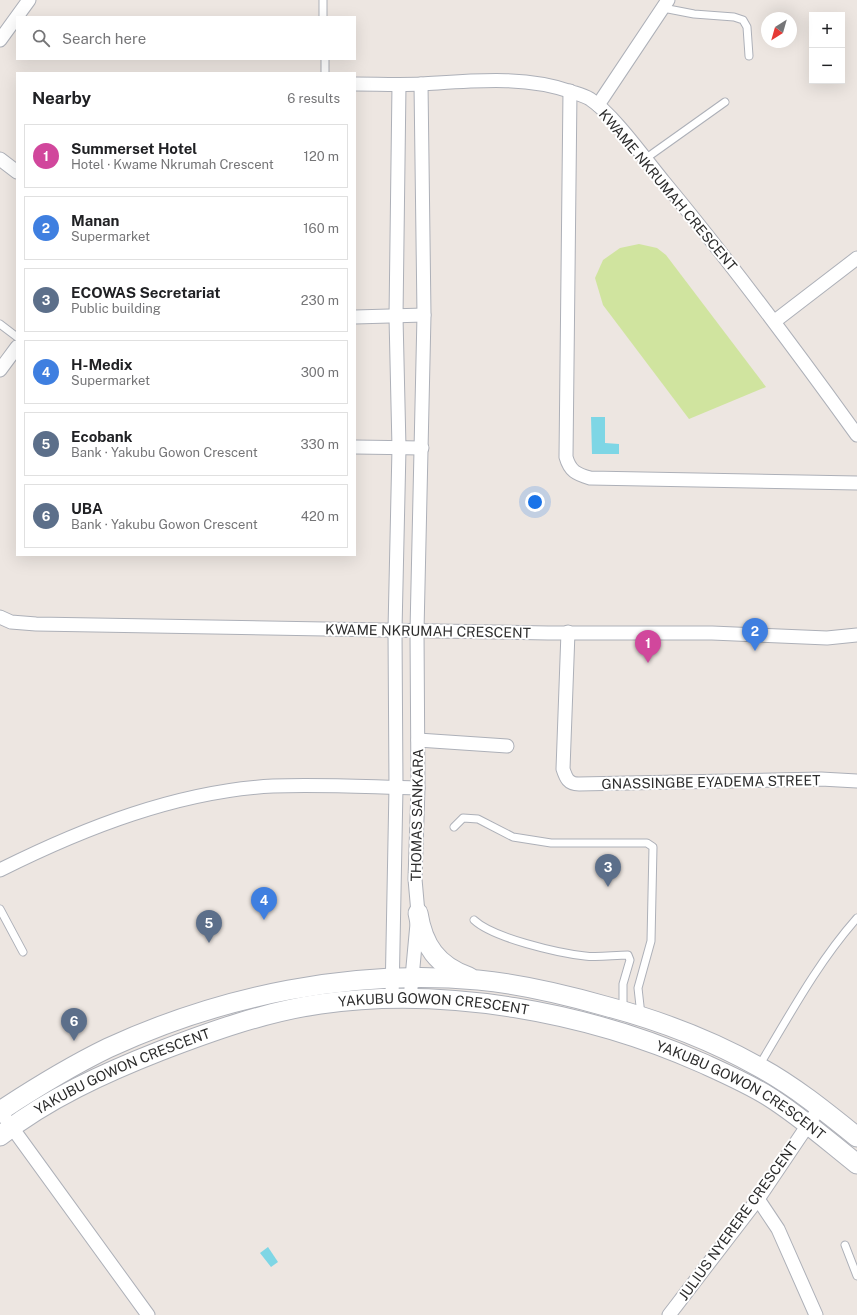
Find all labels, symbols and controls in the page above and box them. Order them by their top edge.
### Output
north arrow [761,12,797,48]
map controls [809,12,845,84]
button: + [809,12,845,48]
search box [16,16,356,60]
icon: search [30,27,52,49]
text: Search here [62,30,146,47]
button: − [809,48,845,84]
text: Nearby [32,88,91,108]
text: 6 results [287,91,340,106]
street label: KWAME NKRUMAH CRESCENT [596,106,740,274]
text: Summerset Hotel [71,140,197,157]
text: 1 [43,149,49,164]
text: 120 m [304,149,339,164]
text: Hotel · Kwame Nkrumah Crescent [71,157,274,172]
text: Manan [71,212,119,229]
text: 2 [42,221,50,236]
text: 160 m [303,221,339,236]
text: Supermarket [71,229,150,244]
text: ECOWAS Secretariat [71,284,221,301]
text: 3 [42,293,50,308]
text: 230 m [301,293,339,308]
text: Public building [71,301,161,316]
text: H-Medix [71,356,133,373]
text: 4 [42,365,50,380]
text: 300 m [301,365,339,380]
text: Supermarket [71,373,150,388]
text: Ecobank [71,428,132,445]
text: 5 [42,437,50,452]
text: 330 m [300,437,339,452]
text: Bank · Yakubu Gowon Crescent [71,445,258,460]
your location [525,492,545,512]
text: UBA [71,500,103,517]
text: 6 [42,509,50,524]
text: 420 m [301,509,339,524]
text: Bank · Yakubu Gowon Crescent [71,517,258,532]
pin: 2 [742,618,768,651]
street label: KWAME NKRUMAH CRESCENT [325,621,531,641]
pin: 1 [635,630,661,663]
street label: THOMAS SANKARA [408,748,426,882]
street label: GNASSINGBE EYADEMA STREET [601,772,821,792]
pin: 3 [595,854,621,887]
pin: 4 [251,887,277,920]
pin: 5 [196,910,222,943]
street label: YAKUBU GOWON CRESCENT [338,990,530,1018]
pin: 6 [61,1008,87,1041]
street label: YAKUBU GOWON CRESCENT [31,1025,212,1118]
street label: YAKUBU GOWON CRESCENT [654,1037,828,1143]
street label: JULIUS NYERERE CRESCENT [675,1139,801,1303]

